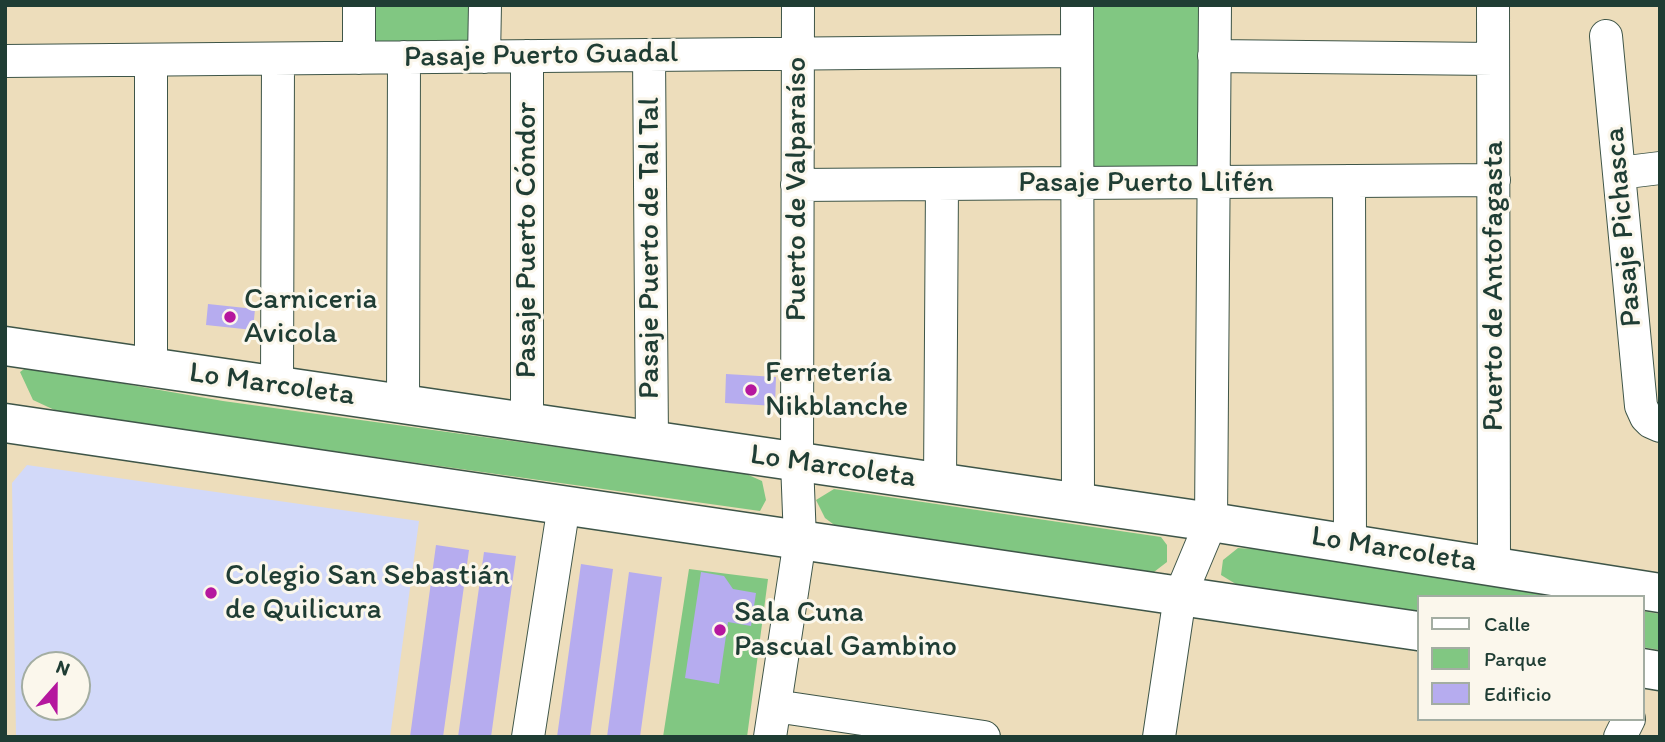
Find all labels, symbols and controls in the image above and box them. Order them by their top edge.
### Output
street label: Pasaje Puerto Guadal [404,36,678,76]
street label: Puerto de Valparaíso [779,57,815,321]
street label: Pasaje Puerto de Tal Tal [632,97,668,399]
street label: Pasaje Puerto Cóndor [509,102,545,378]
street label: Pasaje Pichasca [1597,125,1651,329]
street label: Puerto de Antofagasta [1476,141,1512,431]
street label: Pasaje Puerto Llifén [1018,165,1274,201]
place label: Carniceria Avicola [244,282,377,352]
marker: Carniceria Avicola [222,309,238,325]
place label: Ferretería Nikblanche [765,355,908,426]
street label: Lo Marcoleta [187,356,357,414]
marker: Ferretería Nikblanche [743,382,759,398]
street label: Lo Marcoleta [748,438,918,496]
street label: Lo Marcoleta [1309,519,1479,581]
place label: Colegio San Sebastián de Quilicura [225,558,510,628]
marker: Colegio San Sebastián de Quilicura [203,585,219,601]
place label: Sala Cuna Pascual Gambino [734,595,957,666]
legend [1416,595,1644,721]
text: Calle [1484,611,1530,636]
marker: Sala Cuna Pascual Gambino [712,622,728,638]
text: Parque [1484,646,1547,671]
north arrow [21,651,91,721]
text: N [53,655,73,681]
text: Edificio [1484,681,1552,706]

